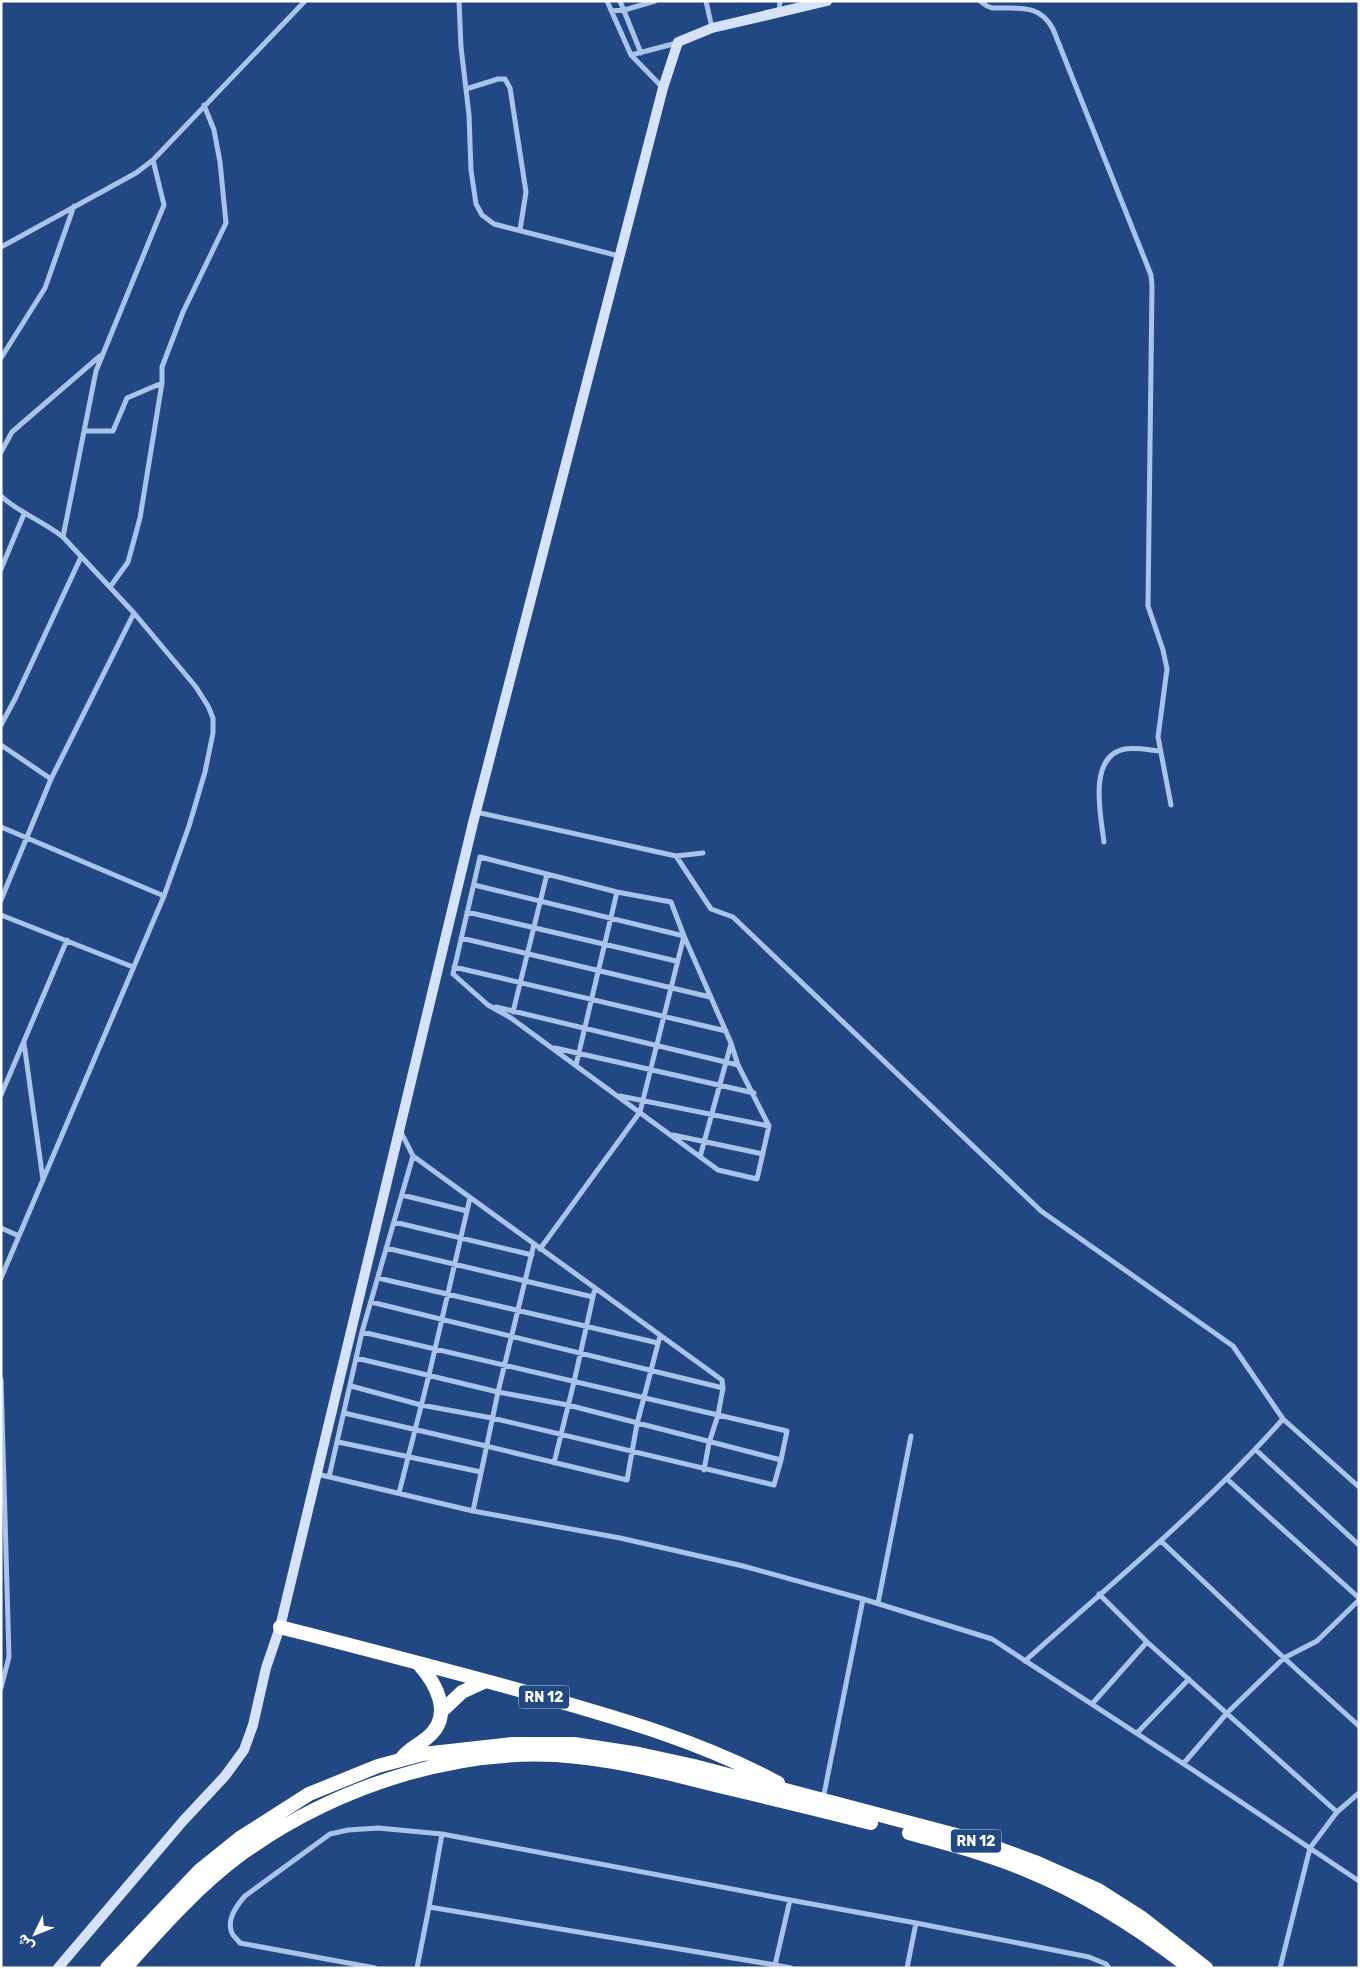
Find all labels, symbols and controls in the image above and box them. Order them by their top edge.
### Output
road number: RN 12 [519,1685,569,1708]
road number: RN 12 [951,1830,1001,1852]
north arrow [10,1909,60,1959]
text: ش [13,1930,38,1955]

